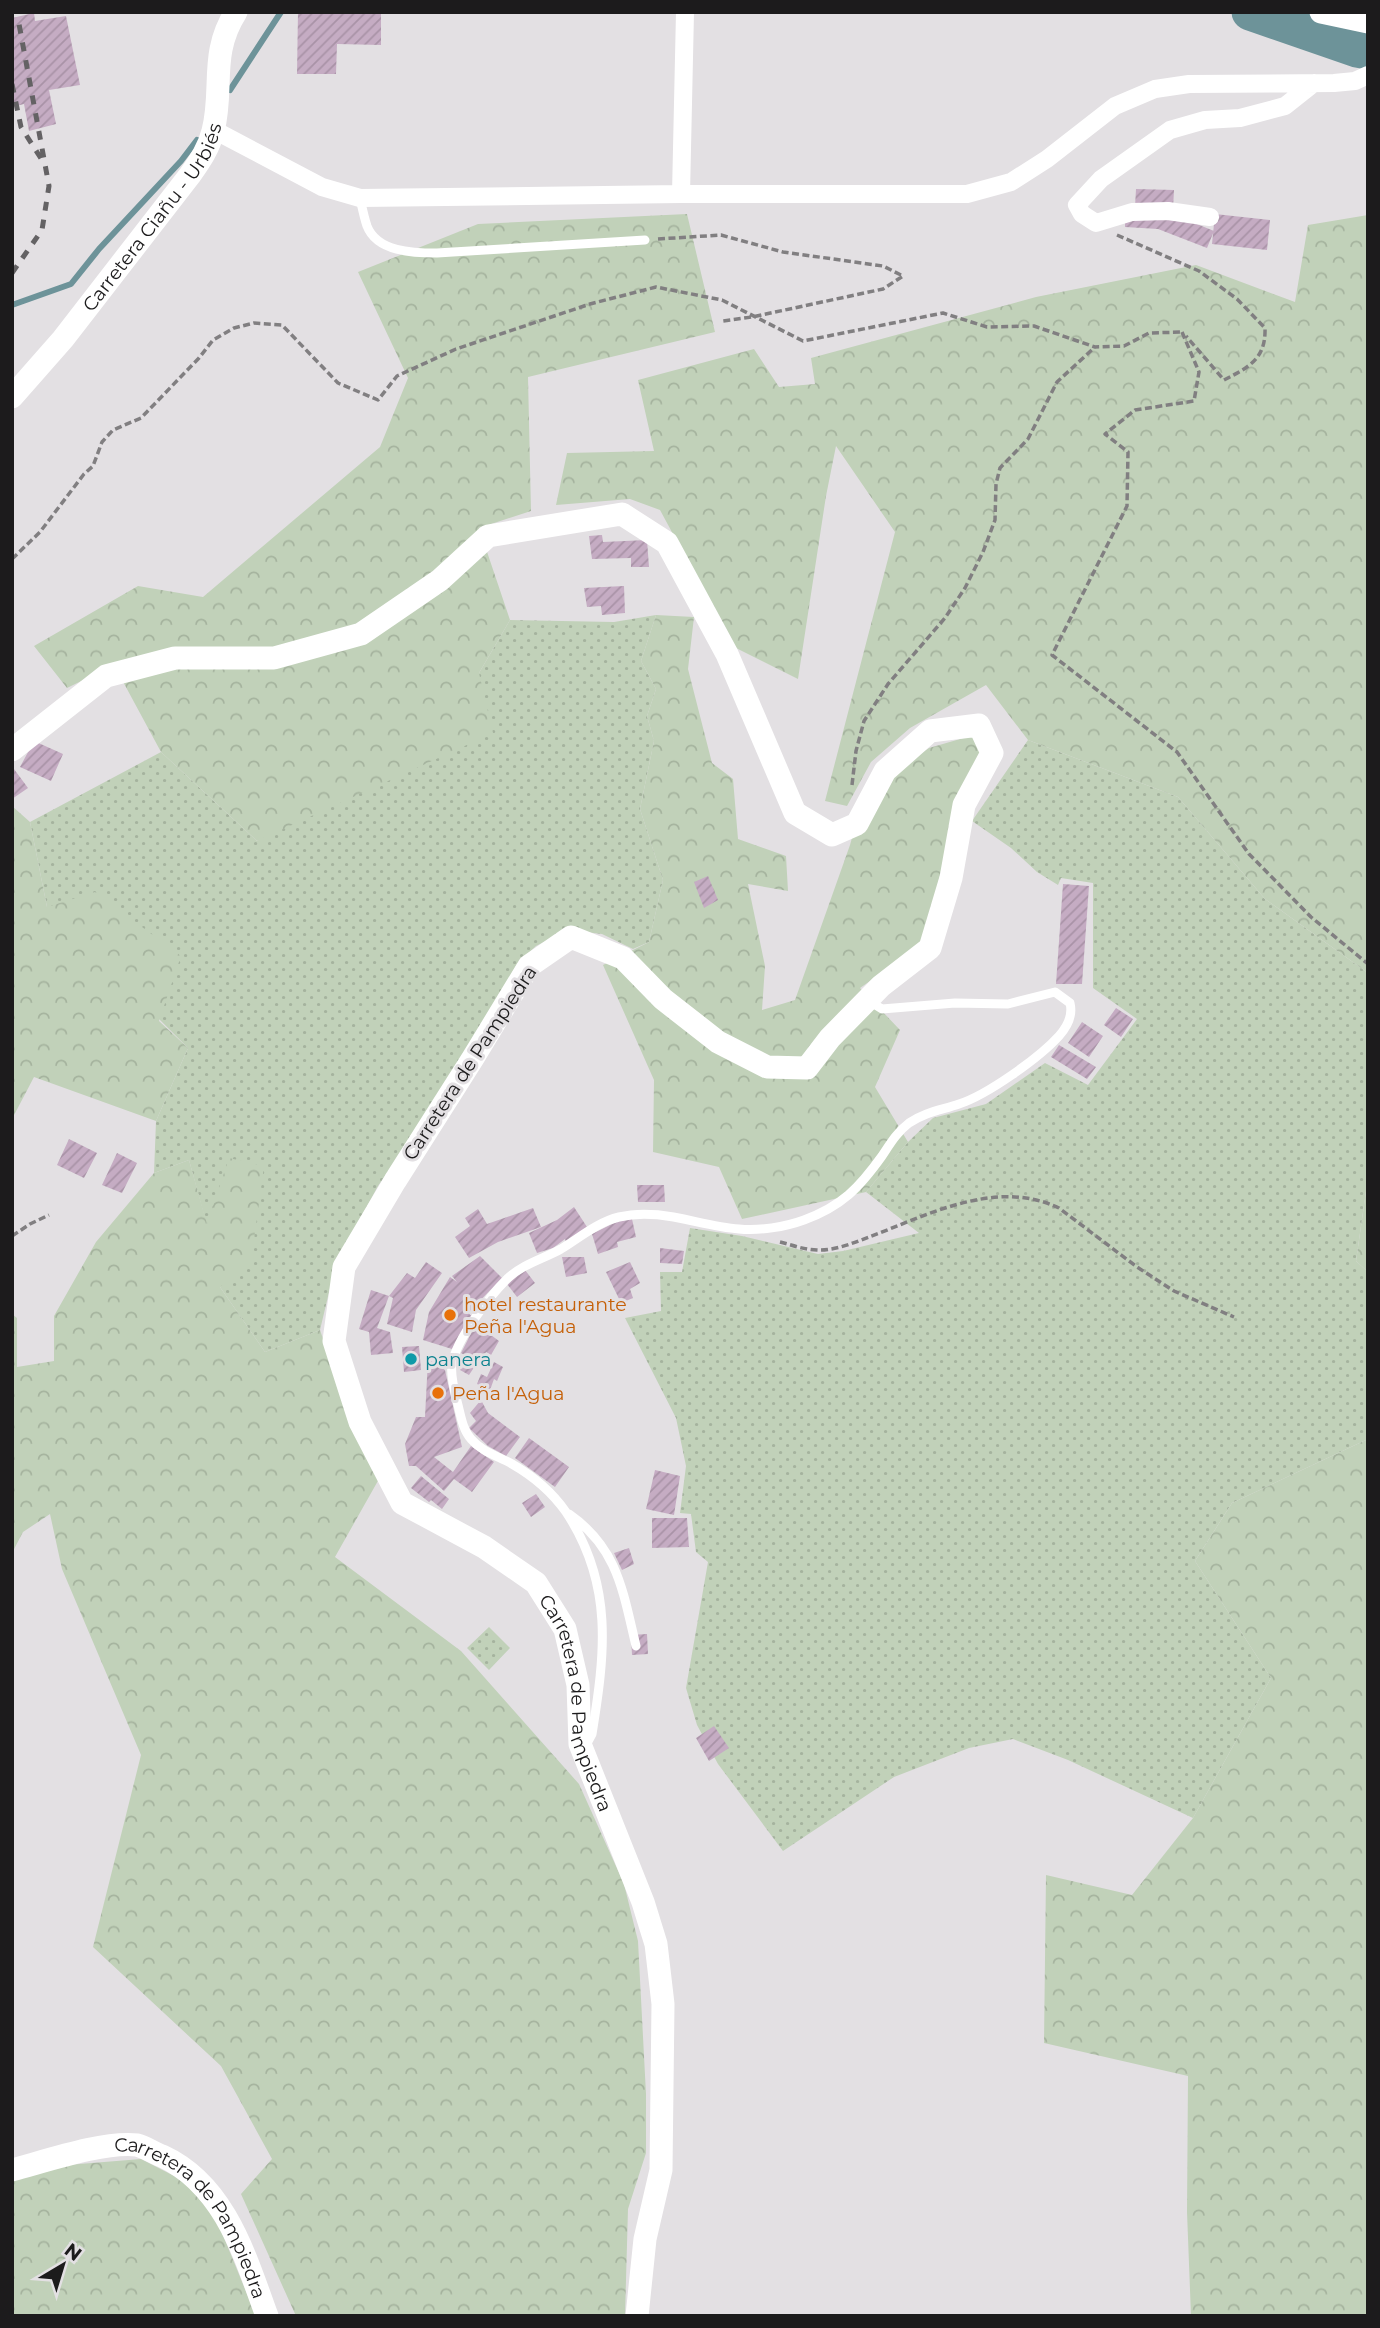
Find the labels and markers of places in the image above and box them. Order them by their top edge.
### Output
place label: hotel restaurante Peña l'Agua [464,1293,627,1338]
marker: hotel restaurante Peña l'Agua [442,1307,458,1323]
place label: panera [425,1348,491,1371]
marker: panera [403,1351,419,1367]
place label: Peña l'Agua [452,1382,565,1405]
marker: Peña l'Agua [430,1385,446,1401]

